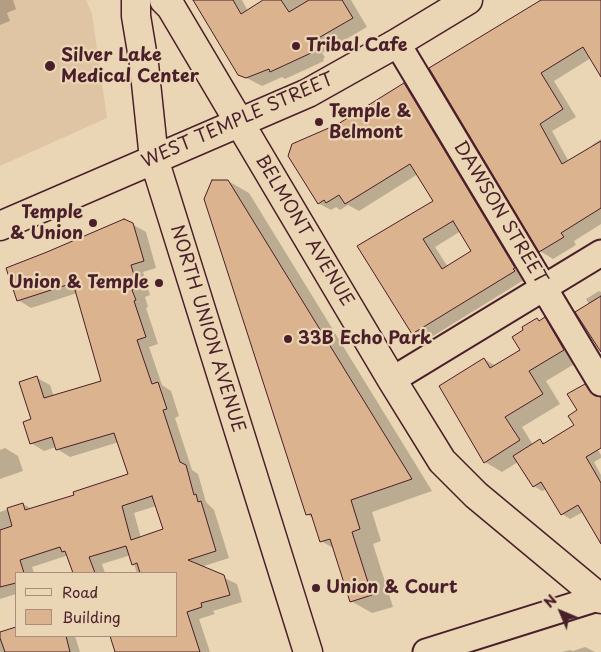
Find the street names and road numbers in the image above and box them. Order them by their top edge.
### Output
street label: WEST TEMPLE STREET [139,69,337,173]
street label: DAWSON STREET [449,137,551,289]
street label: BELMONT AVENUE [250,152,358,310]
street label: NORTH UNION AVENUE [165,223,249,435]

